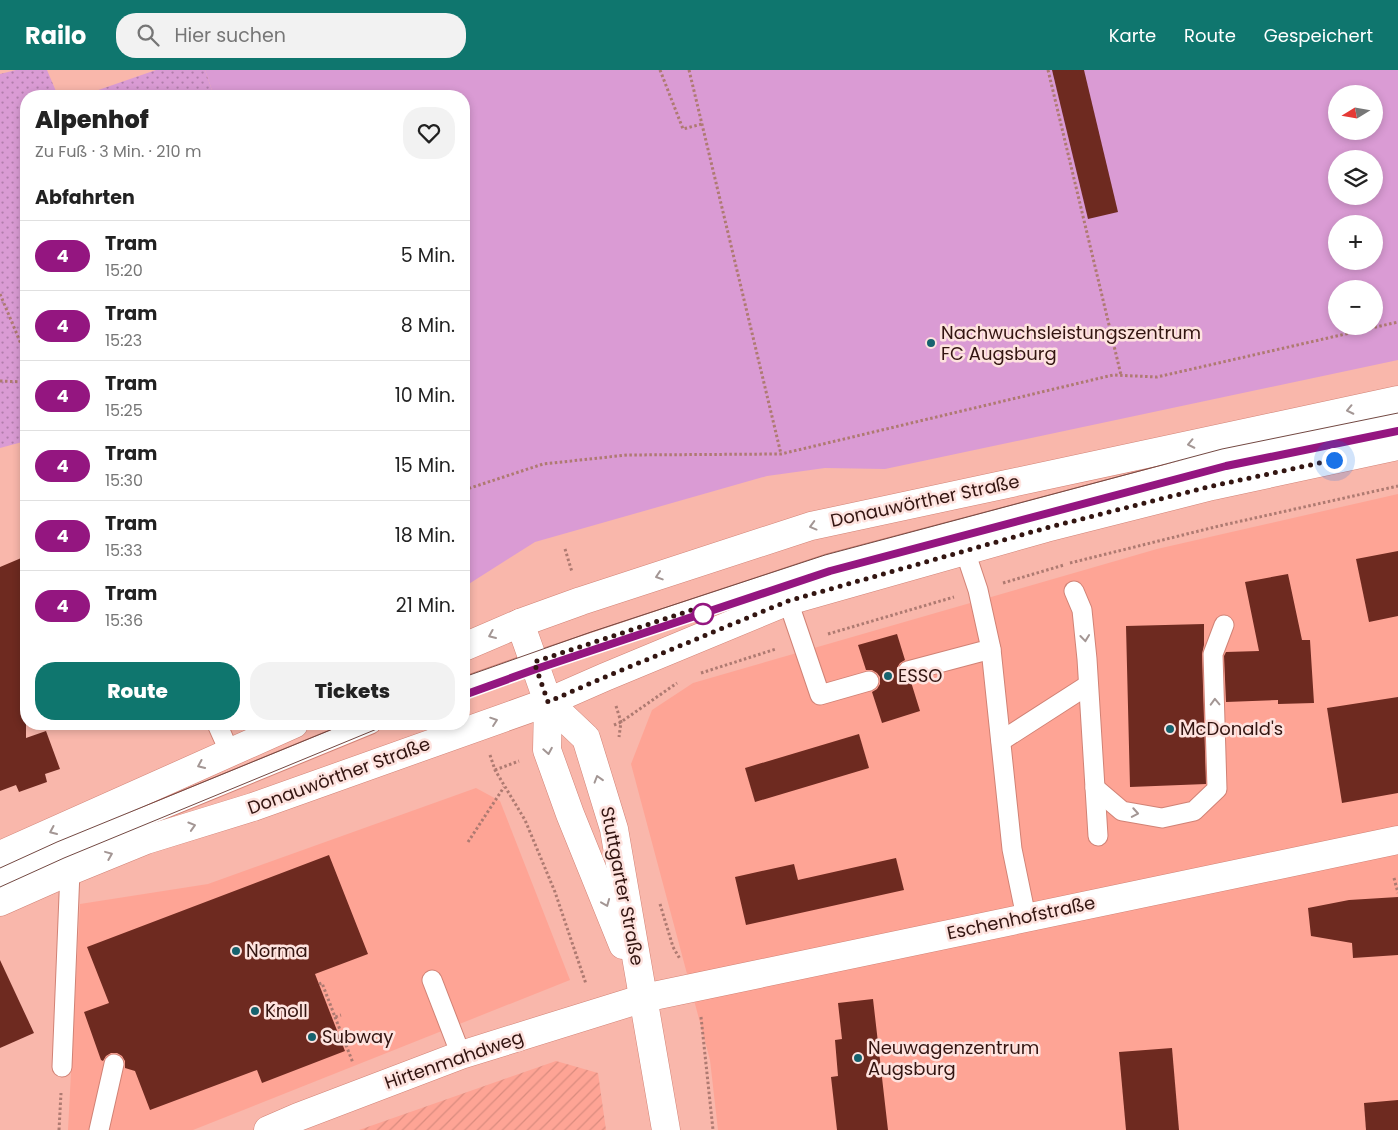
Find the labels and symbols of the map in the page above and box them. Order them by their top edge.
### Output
north arrow [1328,85,1382,140]
place label: Nachwuchsleistungszentrum FC Augsburg [941,320,1201,366]
marker: Nachwuchsleistungszentrum FC Augsburg [925,337,937,349]
one-way arrow [1346,404,1355,415]
one-way arrow [1187,438,1196,449]
your location [1322,448,1347,473]
street label: Donauwörther Straße [828,468,1022,533]
one-way arrow [809,520,817,531]
one-way arrow [655,571,663,581]
unlabelled marker [692,603,714,625]
one-way arrow [488,629,497,639]
one-way arrow [1079,635,1090,643]
place label: ESSO [898,663,943,688]
marker: ESSO [882,670,894,682]
one-way arrow [1210,698,1220,706]
place label: McDonald's [1180,716,1283,741]
one-way arrow [490,717,498,727]
marker: McDonald's [1164,723,1176,735]
street label: Donauwörther Straße [244,731,434,820]
one-way arrow [543,746,553,755]
one-way arrow [197,759,206,770]
one-way arrow [594,776,604,784]
street label: Stuttgarter Straße [595,804,650,968]
one-way arrow [1131,808,1139,818]
one-way arrow [188,821,196,831]
one-way arrow [49,825,58,836]
one-way arrow [104,851,113,861]
street label: Eschenhofstraße [944,890,1097,945]
one-way arrow [599,898,610,907]
place label: Norma [246,938,308,963]
marker: Norma [230,945,242,957]
place label: Knoll [265,998,308,1023]
marker: Knoll [249,1005,261,1017]
place label: Subway [322,1024,393,1049]
street label: Hirtenmahdweg [381,1024,527,1095]
marker: Subway [306,1031,318,1043]
place label: Neuwagenzentrum Augsburg [868,1035,1039,1081]
marker: Neuwagenzentrum Augsburg [852,1052,864,1064]

